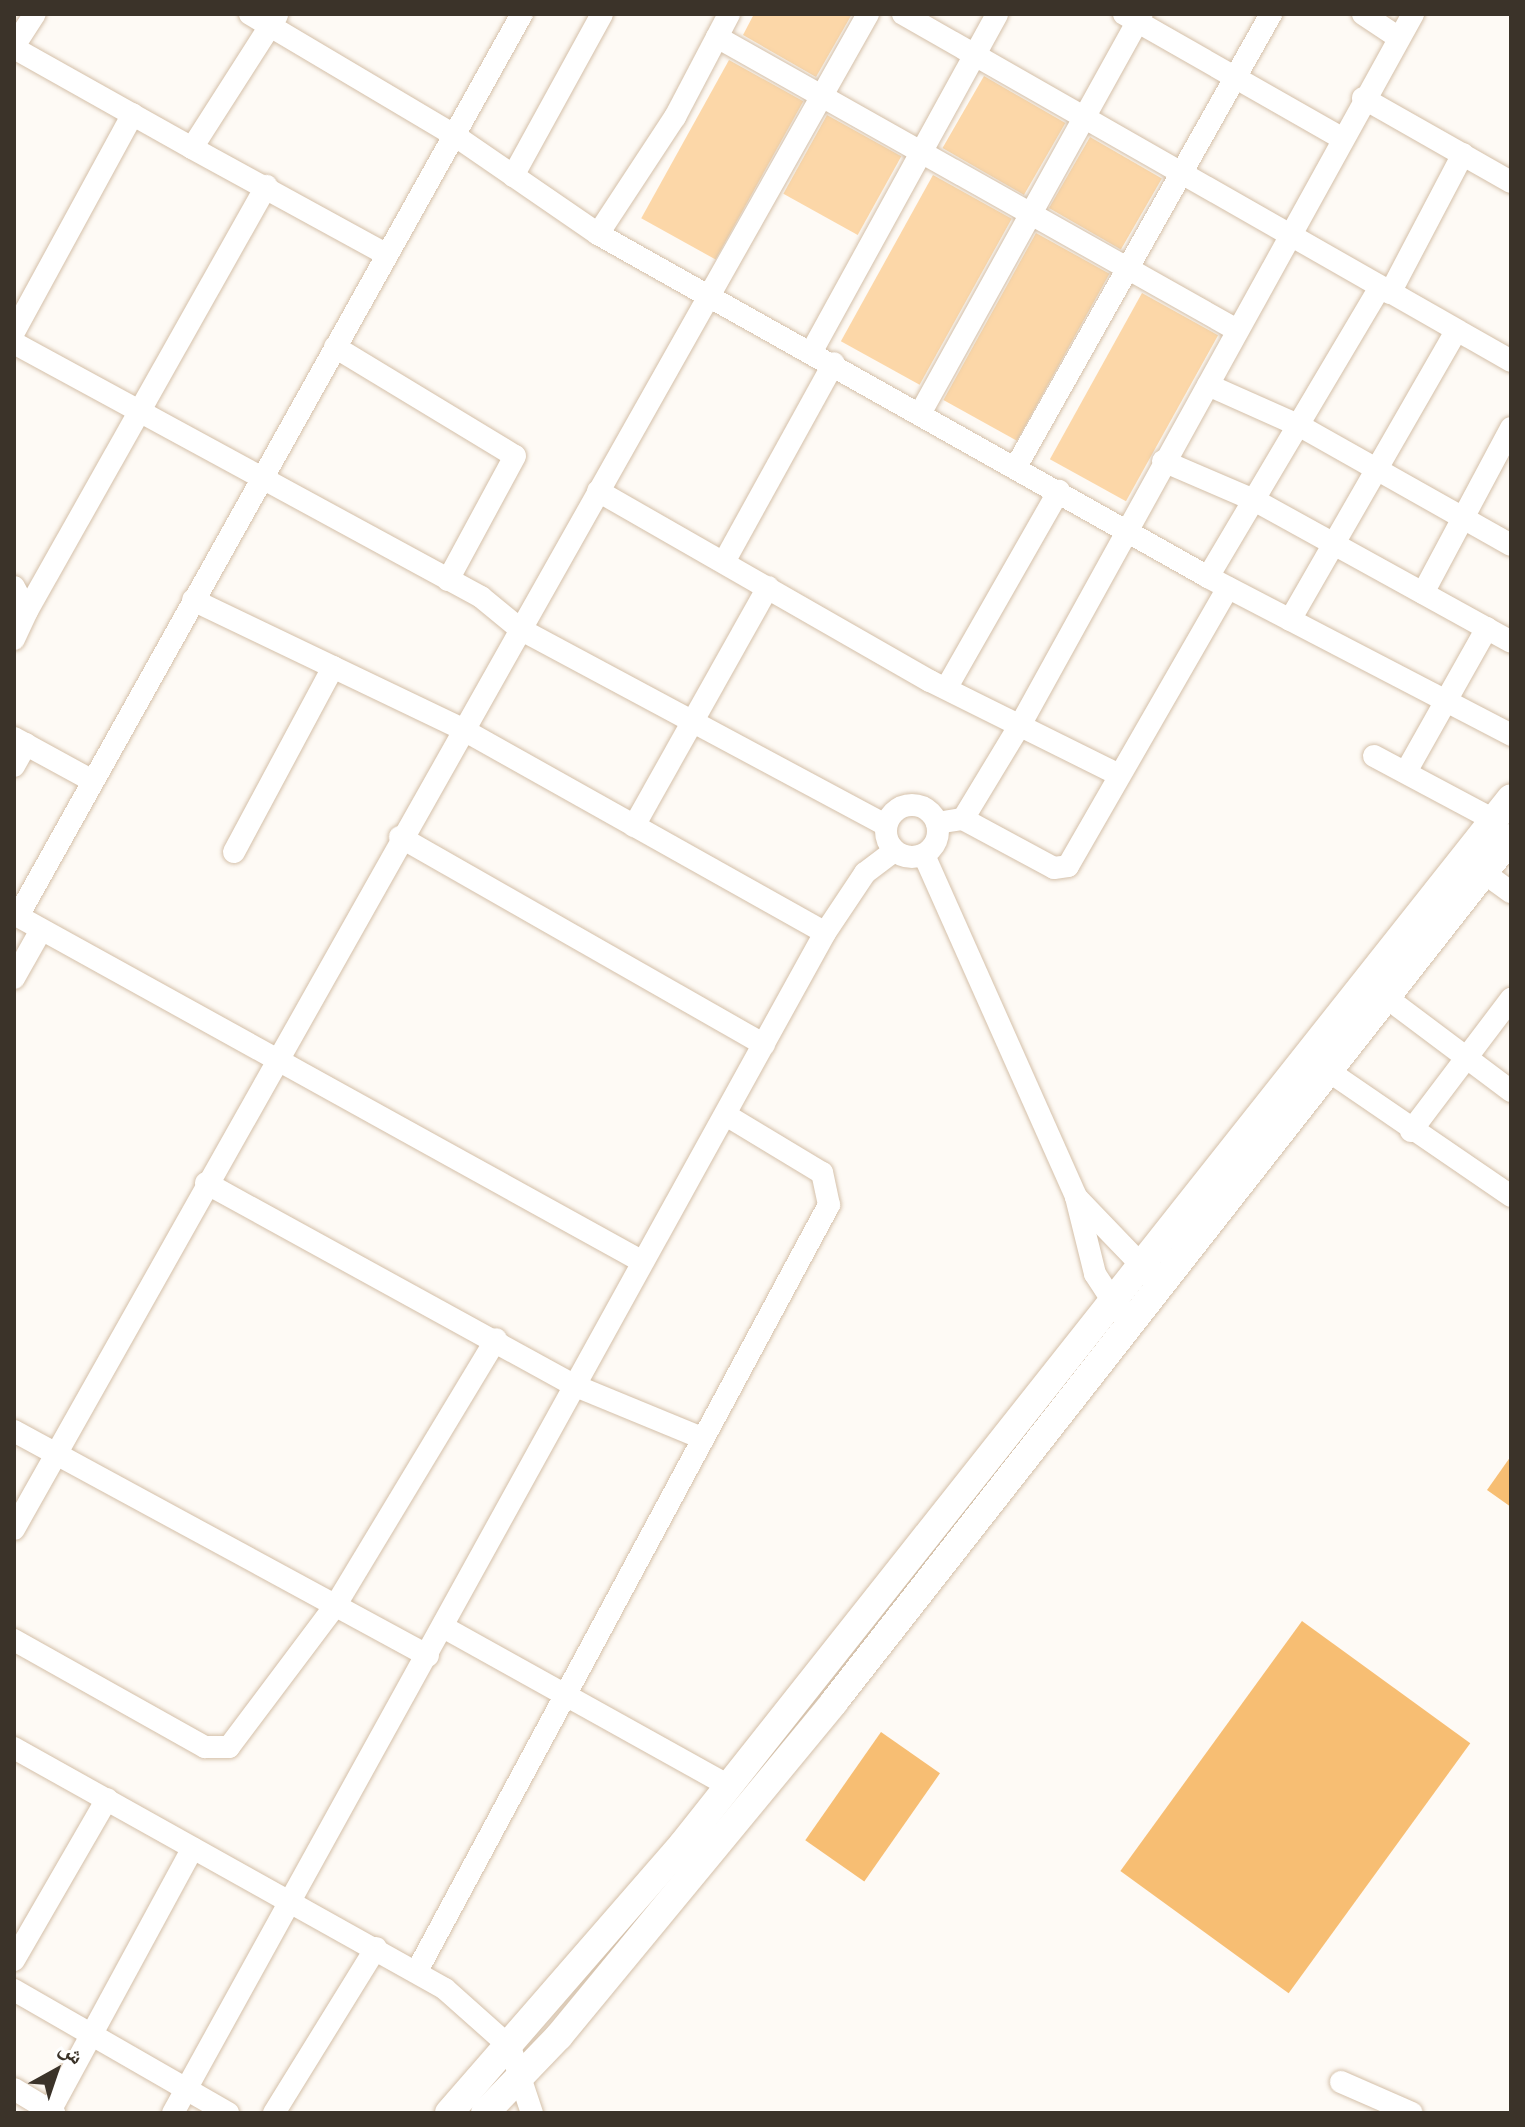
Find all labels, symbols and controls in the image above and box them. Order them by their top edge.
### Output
north arrow [16,2031,96,2111]
text: ش [54,2034,89,2070]

